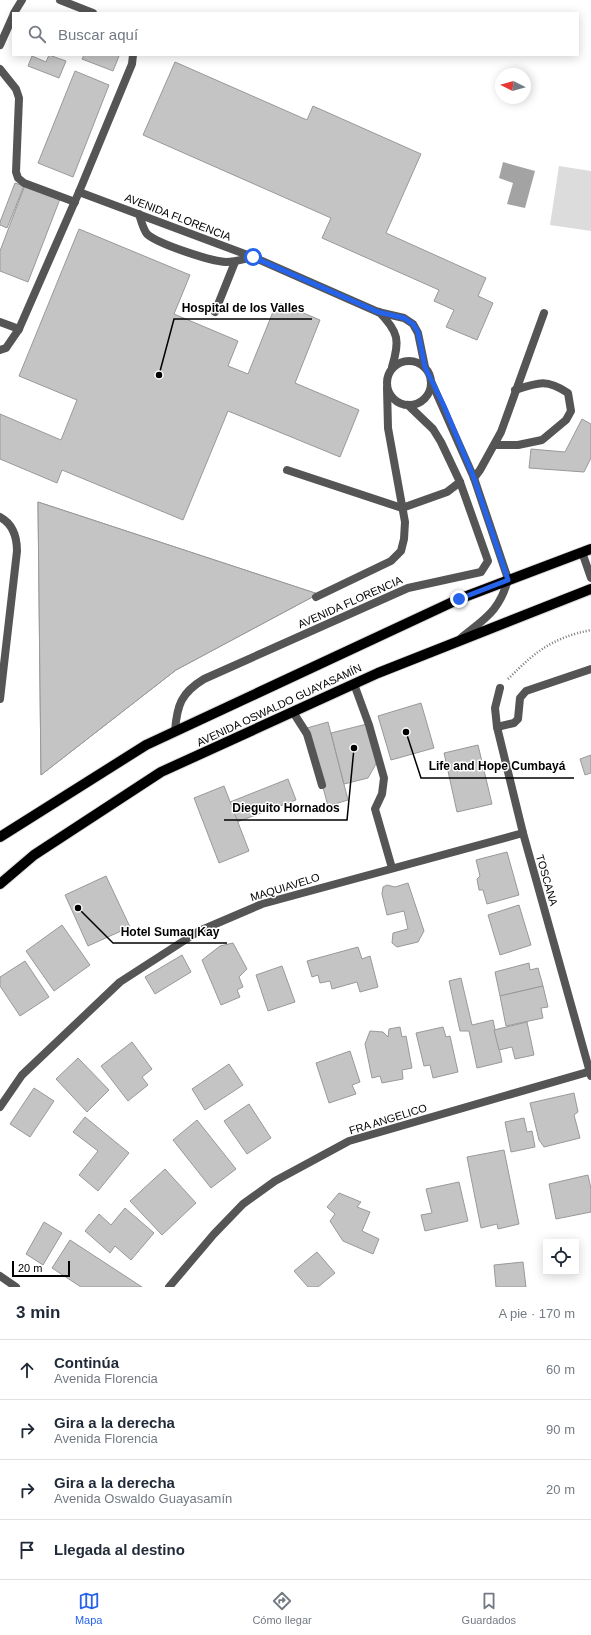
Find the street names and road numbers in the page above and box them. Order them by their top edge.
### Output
street label: AVENIDA FLORENCIA [123,191,233,243]
street label: AVENIDA FLORENCIA [296,573,405,630]
street label: AVENIDA OSWALDO GUAYASAMÍN [195,661,363,749]
street label: TOSCANA [534,853,560,908]
street label: MAQUIAVELO [249,871,322,903]
street label: FRA ANGELICO [348,1101,429,1137]

